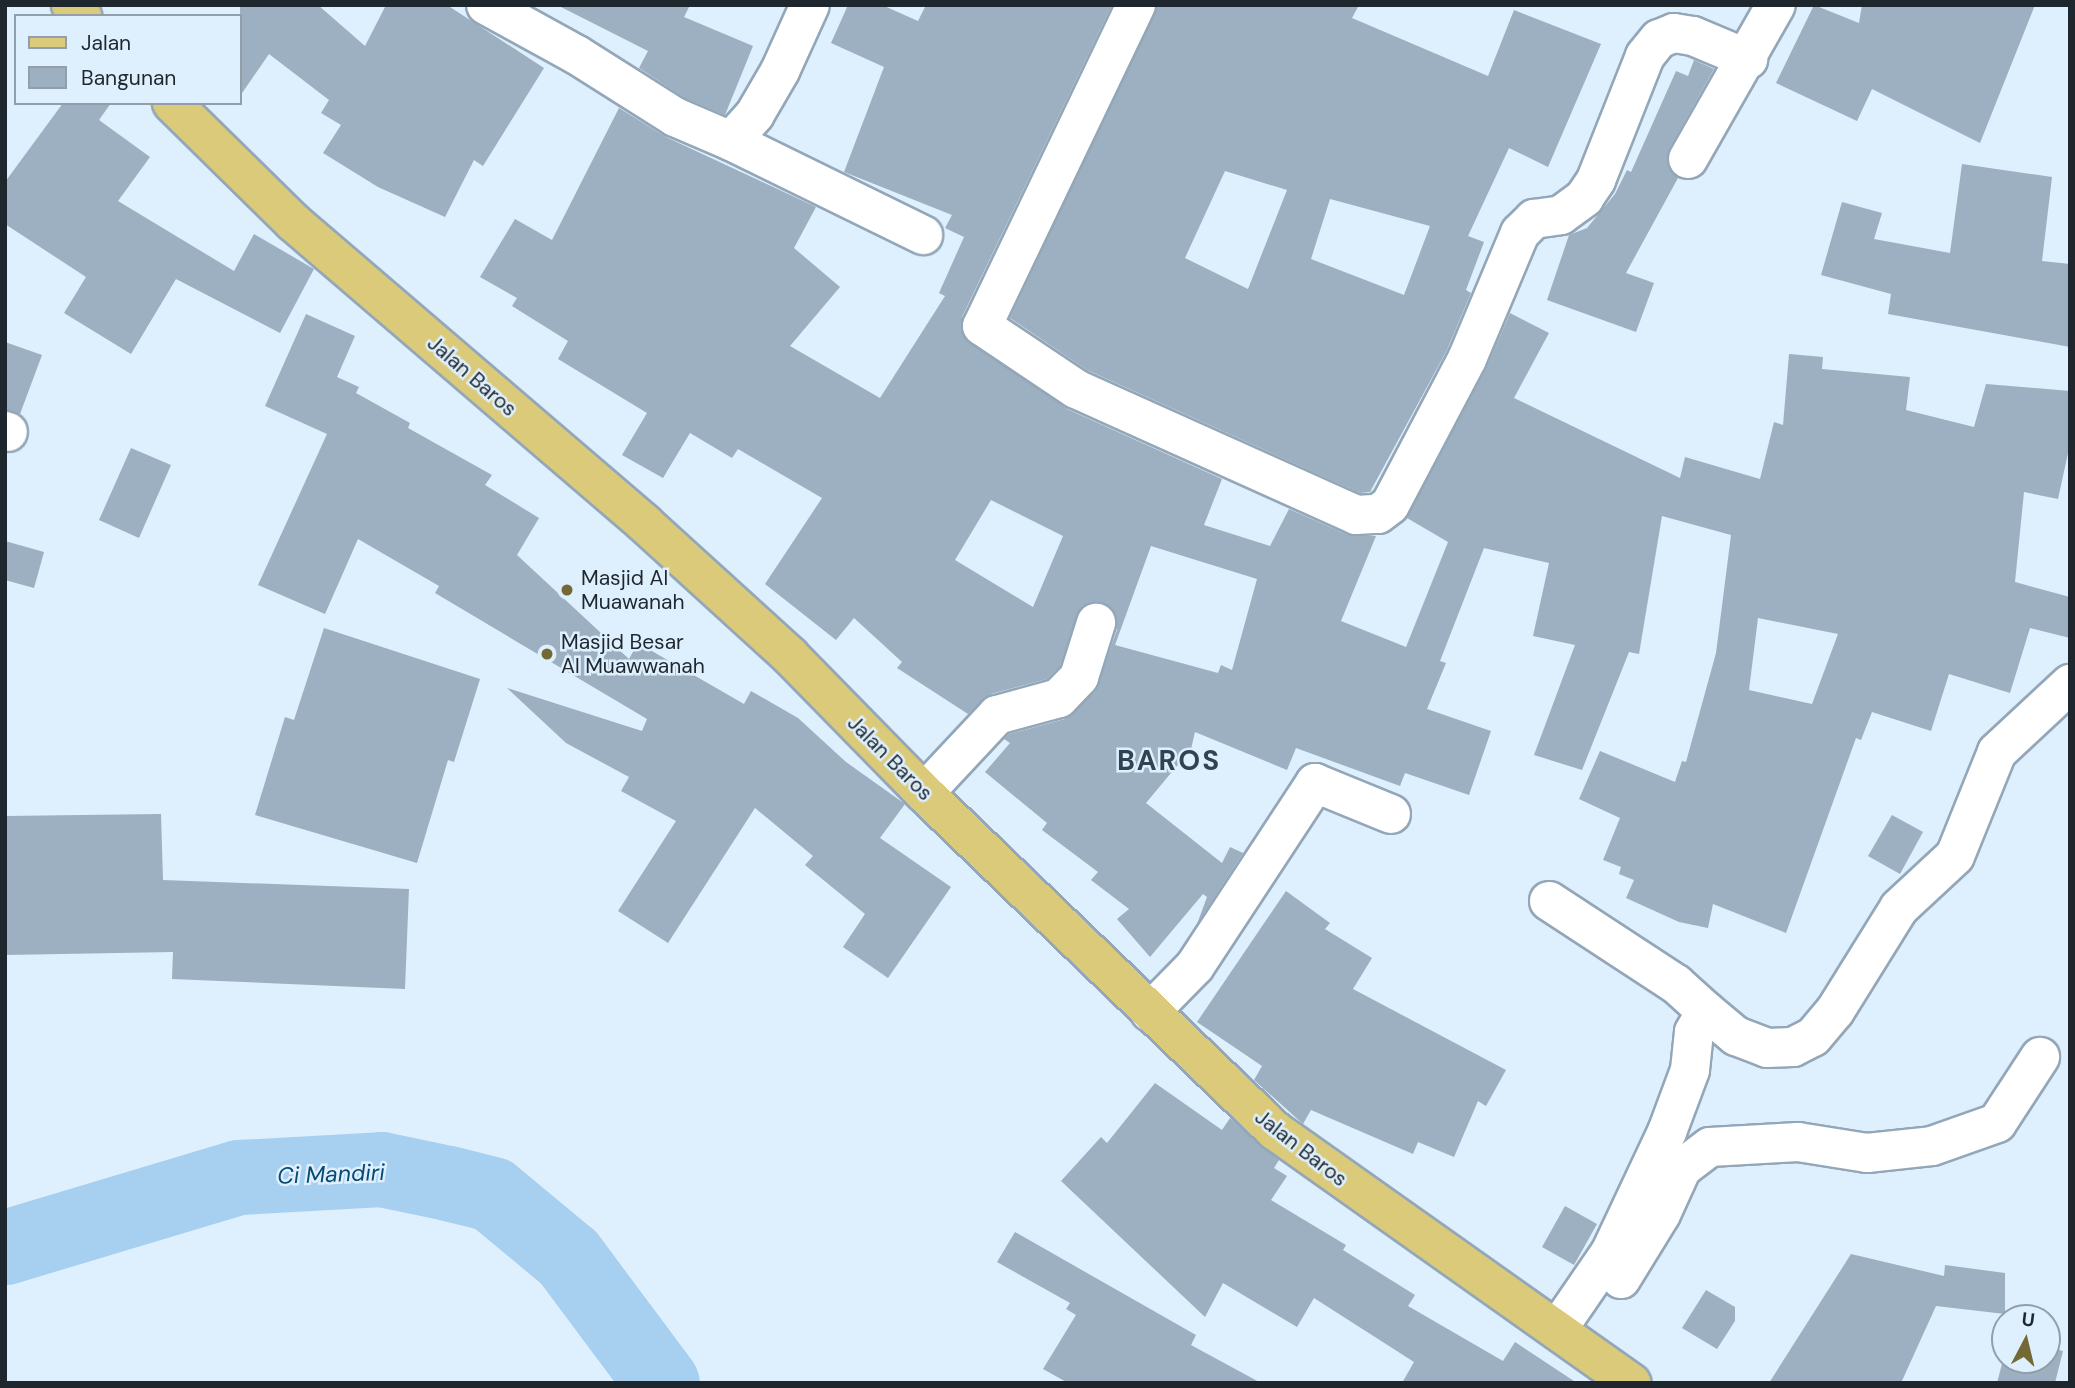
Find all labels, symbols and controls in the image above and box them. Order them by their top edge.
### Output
legend [14,14,242,105]
text: Jalan [81,29,131,57]
text: Bangunan [81,64,176,92]
street label: Jalan Baros [422,330,522,422]
place label: Masjid Al Muawanah [581,565,685,615]
marker: Masjid Al Muawanah [559,582,575,598]
place label: Masjid Besar Al Muawwanah [561,629,705,679]
marker: Masjid Besar Al Muawwanah [539,646,555,662]
street label: Jalan Baros [842,710,938,806]
district label: BAROS [1118,744,1220,778]
street label: Jalan Baros [1250,1104,1352,1192]
water label: Ci Mandiri [277,1158,385,1190]
north arrow [1991,1304,2061,1374]
text: U [2020,1306,2036,1333]

